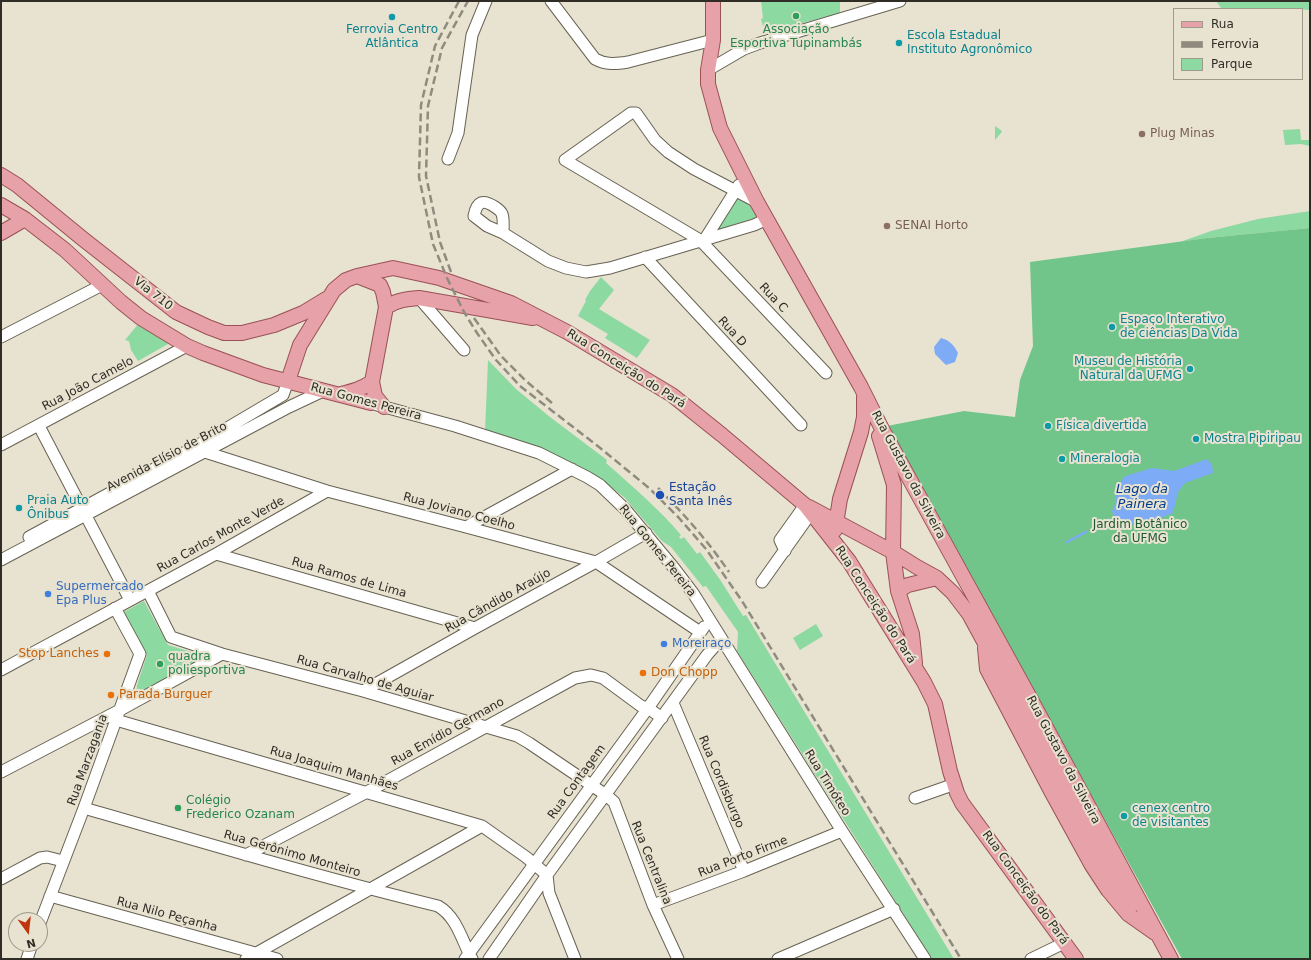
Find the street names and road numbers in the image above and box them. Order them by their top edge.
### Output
street label: Via 710 [131,274,175,314]
street label: Rua C [756,280,790,316]
street label: Rua D [715,314,749,350]
street label: Rua Conceição do Pará [564,326,688,412]
street label: Rua João Camelo [40,354,136,414]
street label: Rua Gomes Pereira [309,380,423,424]
street label: Rua Gustavo da Silveira [868,408,948,542]
street label: Avenida Elísio de Brito [104,419,230,495]
street label: Rua Joviano Coelho [401,490,517,534]
street label: Rua Carlos Monte Verde [155,494,287,576]
street label: Rua Gomes Pereira [615,502,699,600]
street label: Rua Conceição do Pará [832,543,918,667]
street label: Rua Ramos de Lima [290,555,408,601]
street label: Rua Cândido Araújo [443,566,553,636]
street label: Rua Carvalho de Aguiar [295,653,435,705]
street label: Rua Gustavo da Silveira [1023,693,1103,827]
street label: Rua Emídio Germano [389,695,507,769]
street label: Rua Marzagania [65,712,111,808]
street label: Rua Cordisburgo [695,734,747,830]
street label: Rua Contagem [545,742,609,822]
street label: Rua Joaquim Manhães [268,744,400,794]
street label: Rua Timóteo [801,747,853,819]
street label: Rua Centralina [628,819,674,907]
street label: Rua Gerônimo Monteiro [222,828,362,880]
street label: Rua Conceição do Pará [979,828,1071,948]
street label: Rua Porto Firme [696,833,790,881]
street label: Rua Nilo Peçanha [115,895,219,935]

